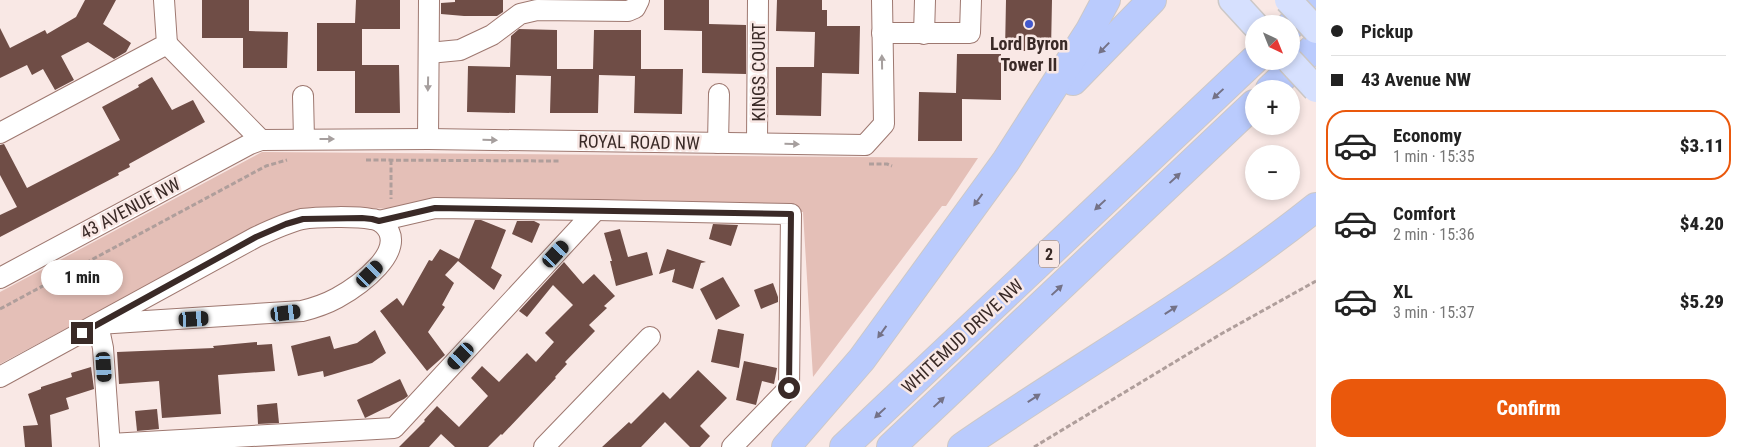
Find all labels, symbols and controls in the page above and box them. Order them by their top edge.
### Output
north arrow [1245,15,1300,70]
map controls [1245,15,1300,200]
marker: Lord Byron Tower II [1023,18,1035,30]
text: Pickup [1361,20,1413,43]
street label: KINGS COURT [748,23,769,121]
place label: Lord Byron Tower II [990,33,1068,75]
one-way arrow [1098,42,1110,54]
one-way arrow [878,54,886,70]
text: 43 Avenue NW [1361,68,1471,91]
one-way arrow [424,76,432,92]
button: + [1245,80,1300,135]
one-way arrow [1213,88,1225,100]
icon: car [1333,123,1378,168]
text: Economy [1393,124,1462,147]
street label: ROYAL ROAD NW [578,130,700,154]
text: $3.11 [1680,134,1724,157]
one-way arrow [319,135,335,143]
one-way arrow [482,136,498,144]
one-way arrow [784,140,800,148]
button: − [1245,145,1300,200]
text: 1 min · 15:35 [1393,147,1475,166]
one-way arrow [1169,172,1181,184]
street label: 43 AVENUE NW [77,173,184,243]
one-way arrow [973,193,983,207]
one-way arrow [1095,199,1107,211]
icon: car [1333,201,1378,246]
text: Comfort [1393,202,1456,225]
text: $4.20 [1680,212,1724,235]
text: 2 min · 15:36 [1393,225,1475,244]
car [540,238,571,270]
road number: 2 [1039,240,1059,268]
car [354,258,385,290]
callout: 1 min [41,260,123,296]
text: 1 min [64,268,100,287]
street label: WHITEMUD DRIVE NW [897,274,1027,398]
icon: car [1333,279,1378,324]
text: XL [1393,280,1413,303]
one-way arrow [1051,284,1063,296]
text: $5.29 [1680,290,1724,313]
text: 3 min · 15:37 [1393,303,1475,322]
car [270,304,301,322]
one-way arrow [1164,306,1177,315]
car [178,311,209,327]
route end [71,322,93,344]
one-way arrow [877,325,887,339]
car [445,340,476,372]
car [95,352,112,382]
route start [778,377,800,399]
button: Confirm [1331,379,1726,437]
one-way arrow [1027,393,1040,403]
one-way arrow [933,396,945,408]
one-way arrow [875,407,887,419]

